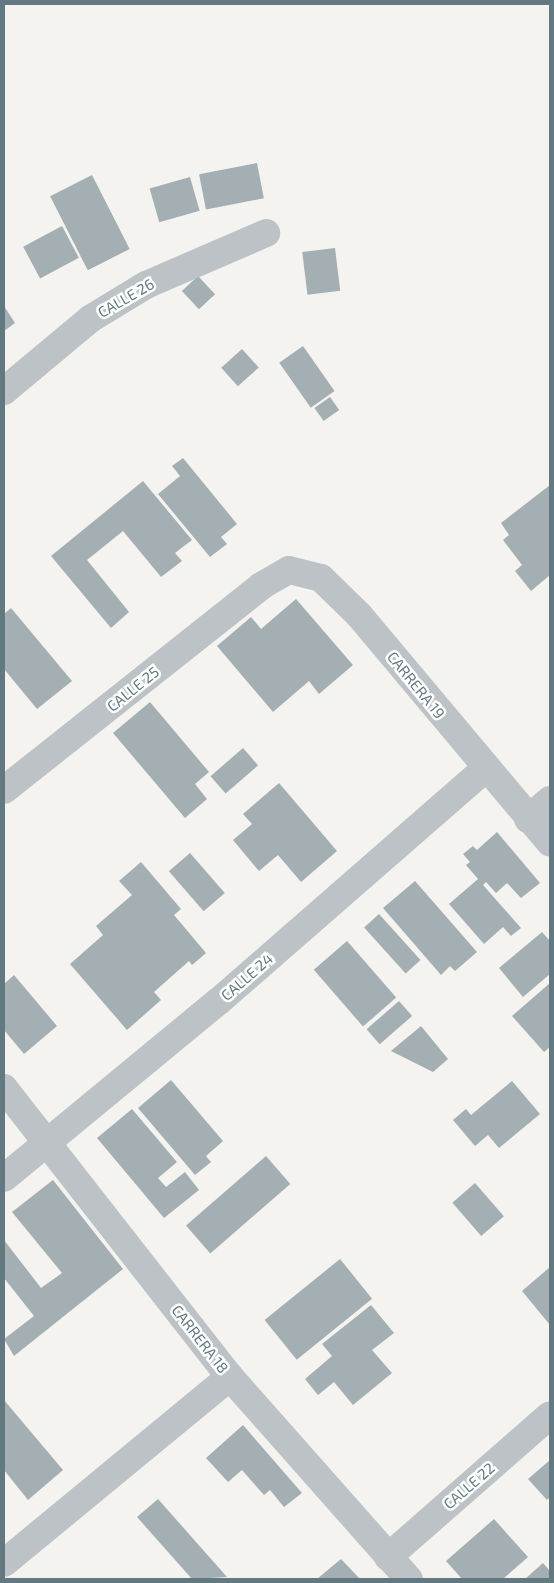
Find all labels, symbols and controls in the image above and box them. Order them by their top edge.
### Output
street label: CALLE 26 [95,275,157,321]
street label: CARRERA 19 [383,648,449,722]
street label: CALLE 25 [103,663,163,715]
street label: CALLE 24 [217,950,277,1004]
street label: CARRERA 18 [168,1301,232,1377]
street label: CALLE 22 [440,1459,498,1513]

